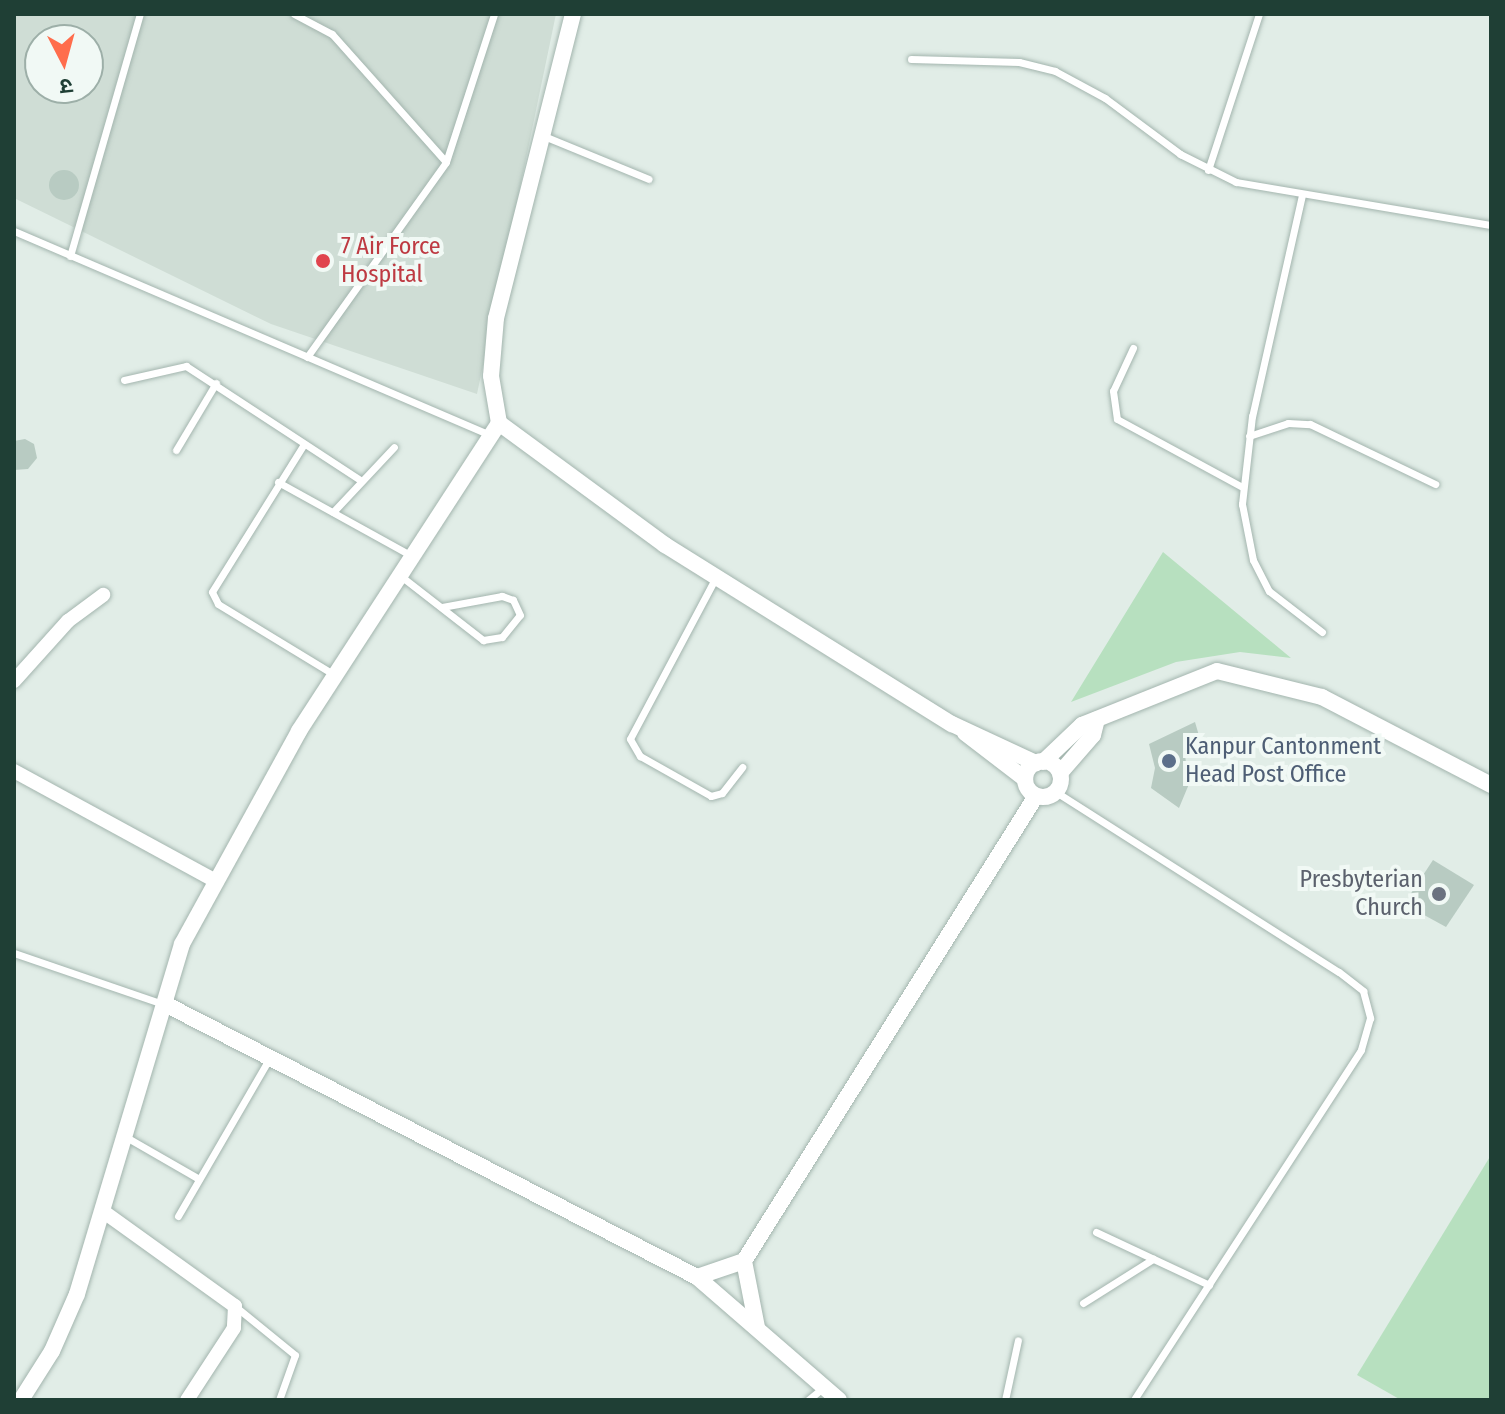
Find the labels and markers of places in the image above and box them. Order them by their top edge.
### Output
place label: 7 Air Force Hospital [341,233,441,289]
marker: 7 Air Force Hospital [312,250,334,272]
place label: Kanpur Cantonment Head Post Office [1185,733,1381,789]
marker: Kanpur Cantonment Head Post Office [1160,752,1178,770]
place label: Presbyterian Church [1300,866,1423,922]
marker: Presbyterian Church [1430,885,1448,903]

